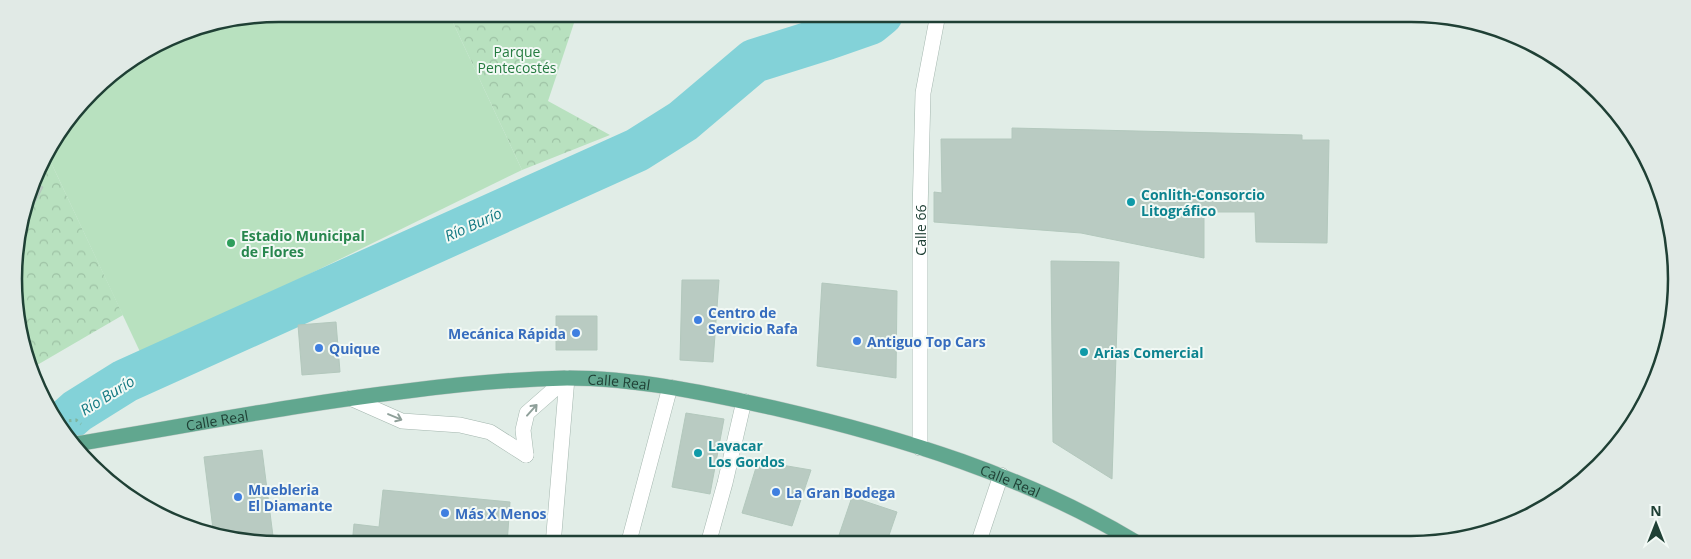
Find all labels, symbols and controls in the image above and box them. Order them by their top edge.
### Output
park label: Parque Pentecostés [477,42,557,77]
place label: Conlith-Consorcio Litográfico [1141,185,1265,220]
marker: Conlith-Consorcio Litográfico [1125,196,1137,208]
water label: Río Burío [441,203,505,245]
street label: Calle 66 [911,204,930,256]
place label: Estadio Municipal de Flores [241,226,365,261]
marker: Estadio Municipal de Flores [225,237,237,249]
place label: Centro de Servicio Rafa [708,303,798,338]
marker: Centro de Servicio Rafa [692,314,704,326]
place label: Mecánica Rápida [448,324,566,343]
marker: Mecánica Rápida [570,327,582,339]
place label: Antiguo Top Cars [867,332,986,351]
marker: Antiguo Top Cars [851,335,863,347]
place label: Quique [329,339,380,358]
marker: Quique [313,342,325,354]
place label: Arias Comercial [1094,343,1204,362]
marker: Arias Comercial [1078,346,1090,358]
street label: Calle Real [587,369,652,394]
water label: Río Burío [76,370,138,420]
one-way arrow [526,404,537,417]
street label: Calle Real [184,405,250,434]
one-way arrow [387,413,402,423]
place label: Lavacar Los Gordos [708,436,785,471]
marker: Lavacar Los Gordos [692,447,704,459]
street label: Calle Real [978,460,1043,501]
place label: Muebleria El Diamante [248,480,333,515]
place label: La Gran Bodega [786,483,895,502]
marker: La Gran Bodega [770,486,782,498]
marker: Muebleria El Diamante [232,491,244,503]
north arrow [1631,499,1681,549]
text: N [1650,501,1662,520]
place label: Más X Menos [455,504,547,523]
marker: Más X Menos [439,507,451,519]

